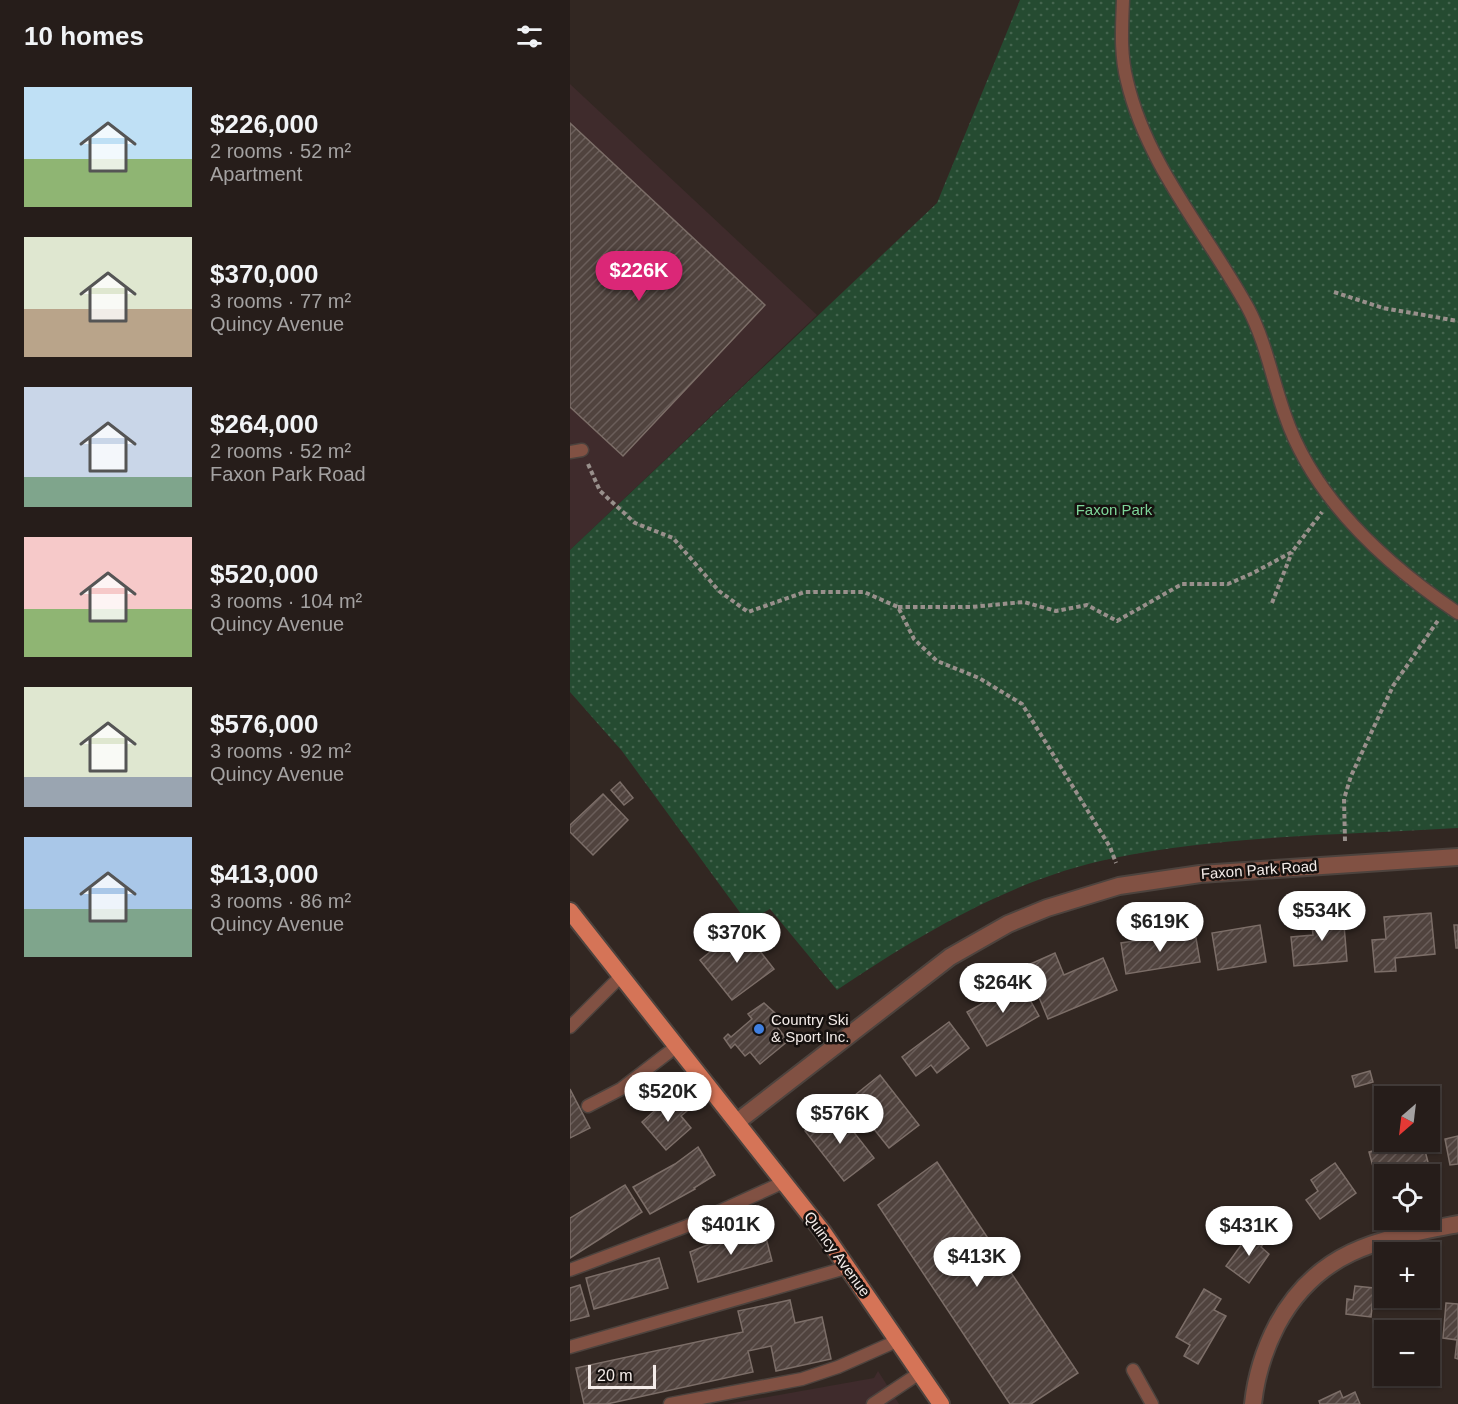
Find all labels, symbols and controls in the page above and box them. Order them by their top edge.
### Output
icon: filters [513,20,546,53]
text: 10 homes [24,21,144,51]
text: $226,000 [210,109,318,139]
icon: home [72,111,144,183]
text: 2 rooms · 52 m² [210,140,351,162]
text: Apartment [210,163,302,185]
pin: $226K [597,251,681,302]
text: $370,000 [210,259,318,289]
text: $226K [610,259,668,281]
icon: home [72,261,144,333]
text: 3 rooms · 77 m² [210,290,351,312]
text: Quincy Avenue [210,313,344,335]
text: $264,000 [210,409,318,439]
icon: home [72,411,144,483]
text: 2 rooms · 52 m² [210,440,351,462]
text: Faxon Park Road [210,463,366,485]
park label: Faxon Park [1076,501,1153,518]
text: $520,000 [210,559,318,589]
icon: home [72,561,144,633]
text: 3 rooms · 104 m² [210,590,362,612]
text: Quincy Avenue [210,613,344,635]
text: $576,000 [210,709,318,739]
icon: home [72,711,144,783]
text: 3 rooms · 92 m² [210,740,351,762]
text: Quincy Avenue [210,763,344,785]
street label: Faxon Park Road [1200,857,1318,882]
text: $413,000 [210,859,318,889]
icon: home [72,861,144,933]
text: 3 rooms · 86 m² [210,890,351,912]
pin: $534K [1280,891,1364,942]
text: $534K [1293,899,1351,921]
pin: $619K [1118,902,1202,953]
text: $619K [1131,910,1189,932]
text: Quincy Avenue [210,913,344,935]
pin: $370K [695,913,779,964]
text: $370K [708,921,766,943]
pin: $264K [961,963,1045,1014]
text: $264K [974,971,1032,993]
place label: Country Ski & Sport Inc. [771,1011,849,1045]
marker: Country Ski & Sport Inc. [752,1022,766,1036]
pin: $520K [626,1072,710,1123]
text: $520K [639,1080,697,1102]
north arrow [1374,1086,1440,1152]
map controls [1374,1086,1440,1386]
pin: $576K [798,1094,882,1145]
text: $576K [811,1102,869,1124]
button: locate [1374,1164,1440,1230]
pin: $401K [689,1205,773,1256]
pin: $431K [1207,1206,1291,1257]
street label: Quincy Avenue [801,1208,874,1299]
text: $401K [702,1213,760,1235]
text: $431K [1220,1214,1278,1236]
pin: $413K [935,1237,1019,1288]
button: + [1374,1242,1440,1308]
text: $413K [948,1245,1006,1267]
button: − [1374,1320,1440,1386]
scale bar [588,1362,656,1390]
text: 20 m [597,1367,633,1384]

